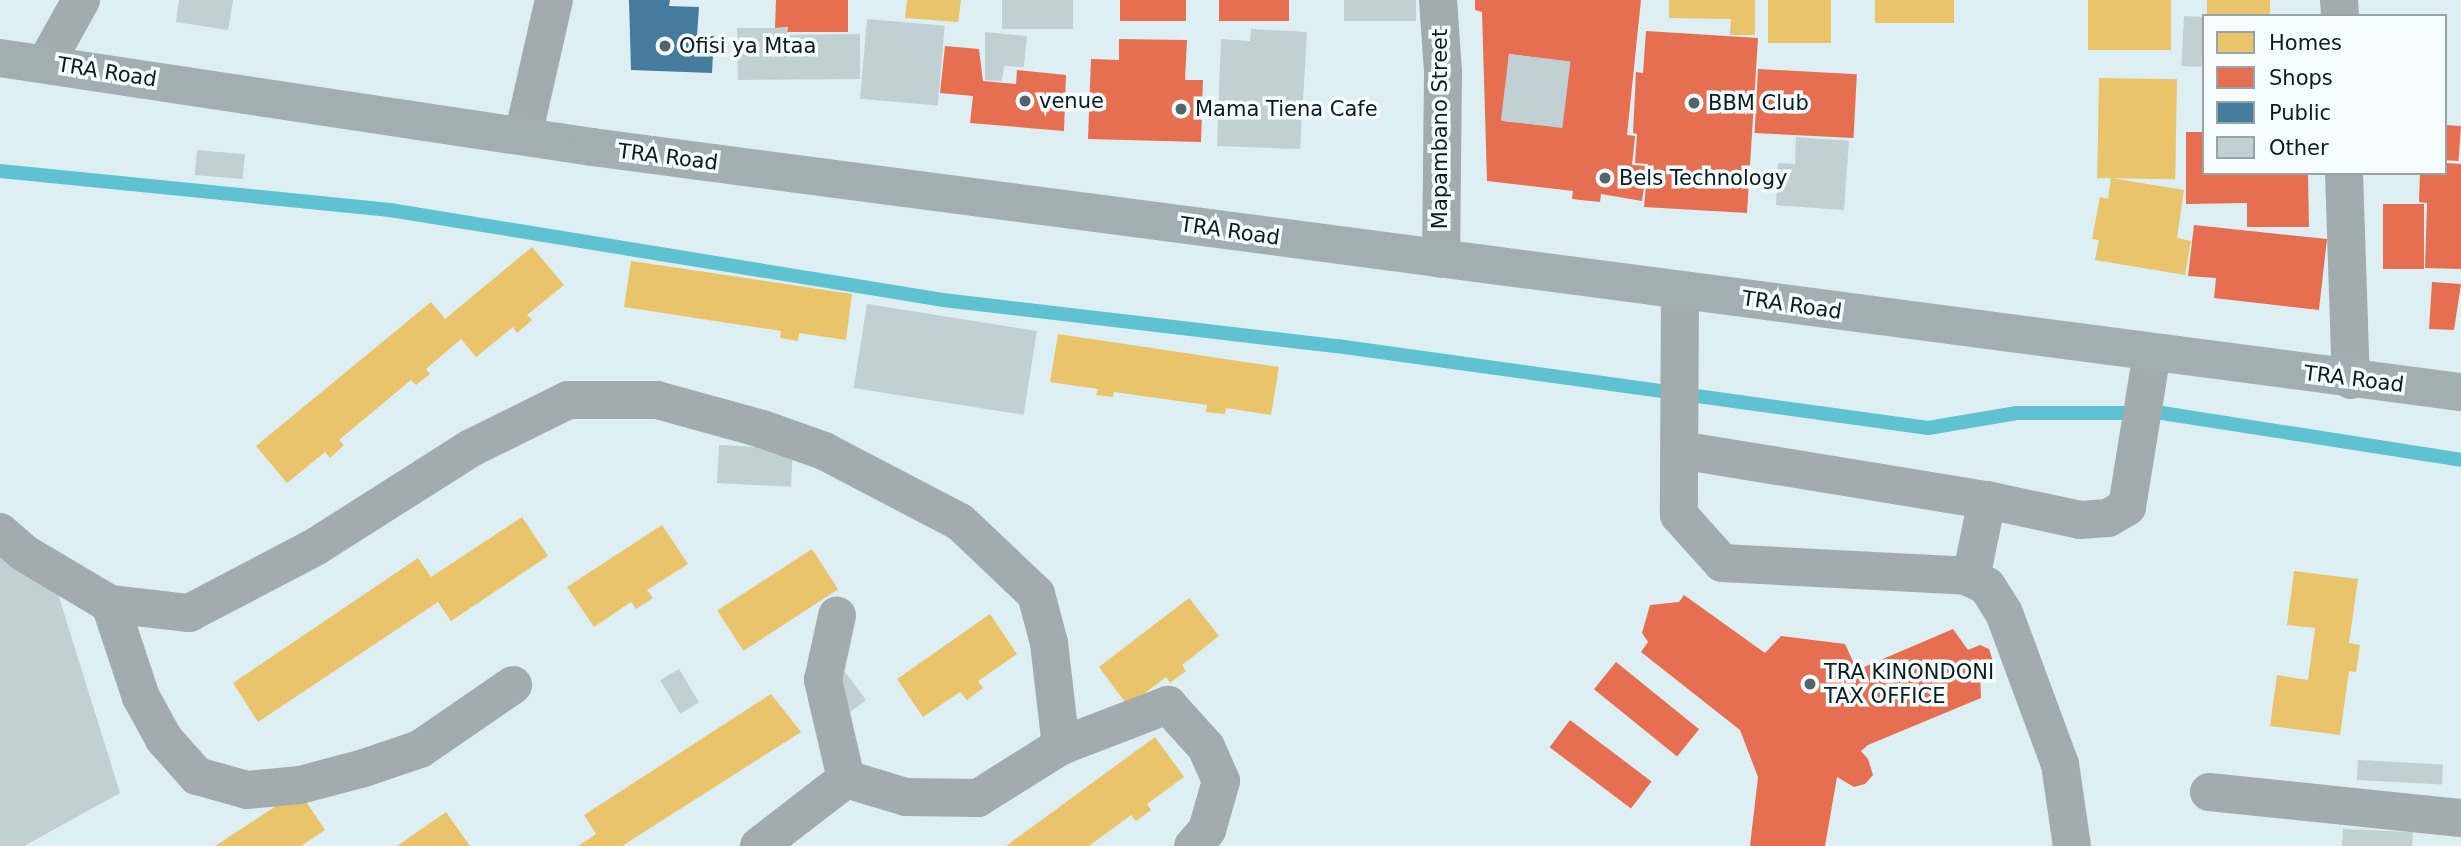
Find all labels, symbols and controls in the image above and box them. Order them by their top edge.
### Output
legend [2202,14,2447,175]
street label: Mapambano Street [1427,29,1453,229]
text: Homes [2269,31,2342,55]
place label: Ofisi ya Mtaa [679,33,816,59]
marker: Ofisi ya Mtaa [657,38,673,54]
street label: TRA Road [55,52,159,92]
text: Shops [2269,66,2333,90]
place label: venue [1039,88,1104,114]
place label: BBM Club [1708,90,1809,116]
marker: venue [1017,93,1033,109]
marker: BBM Club [1686,95,1702,111]
place label: Mama Tiena Cafe [1195,96,1378,122]
marker: Mama Tiena Cafe [1173,101,1189,117]
text: Public [2269,101,2331,125]
text: Other [2269,136,2329,160]
street label: TRA Road [617,138,719,176]
place label: Bels Technology [1619,165,1787,191]
marker: Bels Technology [1597,170,1613,186]
street label: TRA Road [1179,212,1281,250]
street label: TRA Road [1741,286,1843,324]
street label: TRA Road [2303,360,2405,398]
place label: TRA KINONDONI TAX OFFICE [1824,659,1994,709]
marker: TRA KINONDONI TAX OFFICE [1802,676,1818,692]

